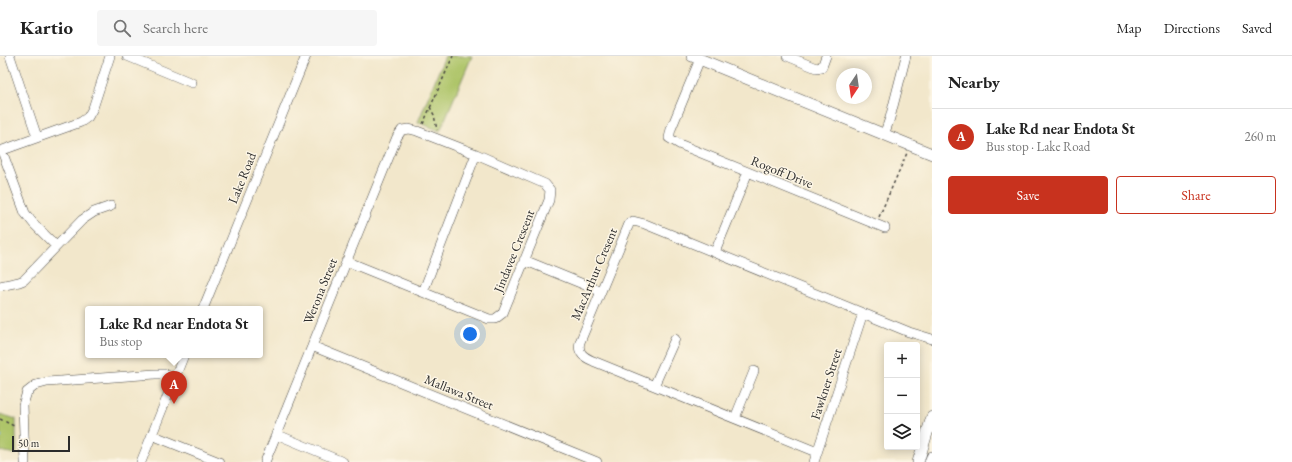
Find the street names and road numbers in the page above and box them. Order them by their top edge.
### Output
street label: Lake Road [224,150,260,206]
street label: Rogoff Drive [748,152,816,192]
street label: Jindavee Crescent [489,207,538,296]
street label: MacArthur Cresent [567,225,621,323]
street label: Werona Street [299,256,341,326]
street label: Fawkner Street [807,346,845,422]
street label: Mallawa Street [422,370,496,414]

